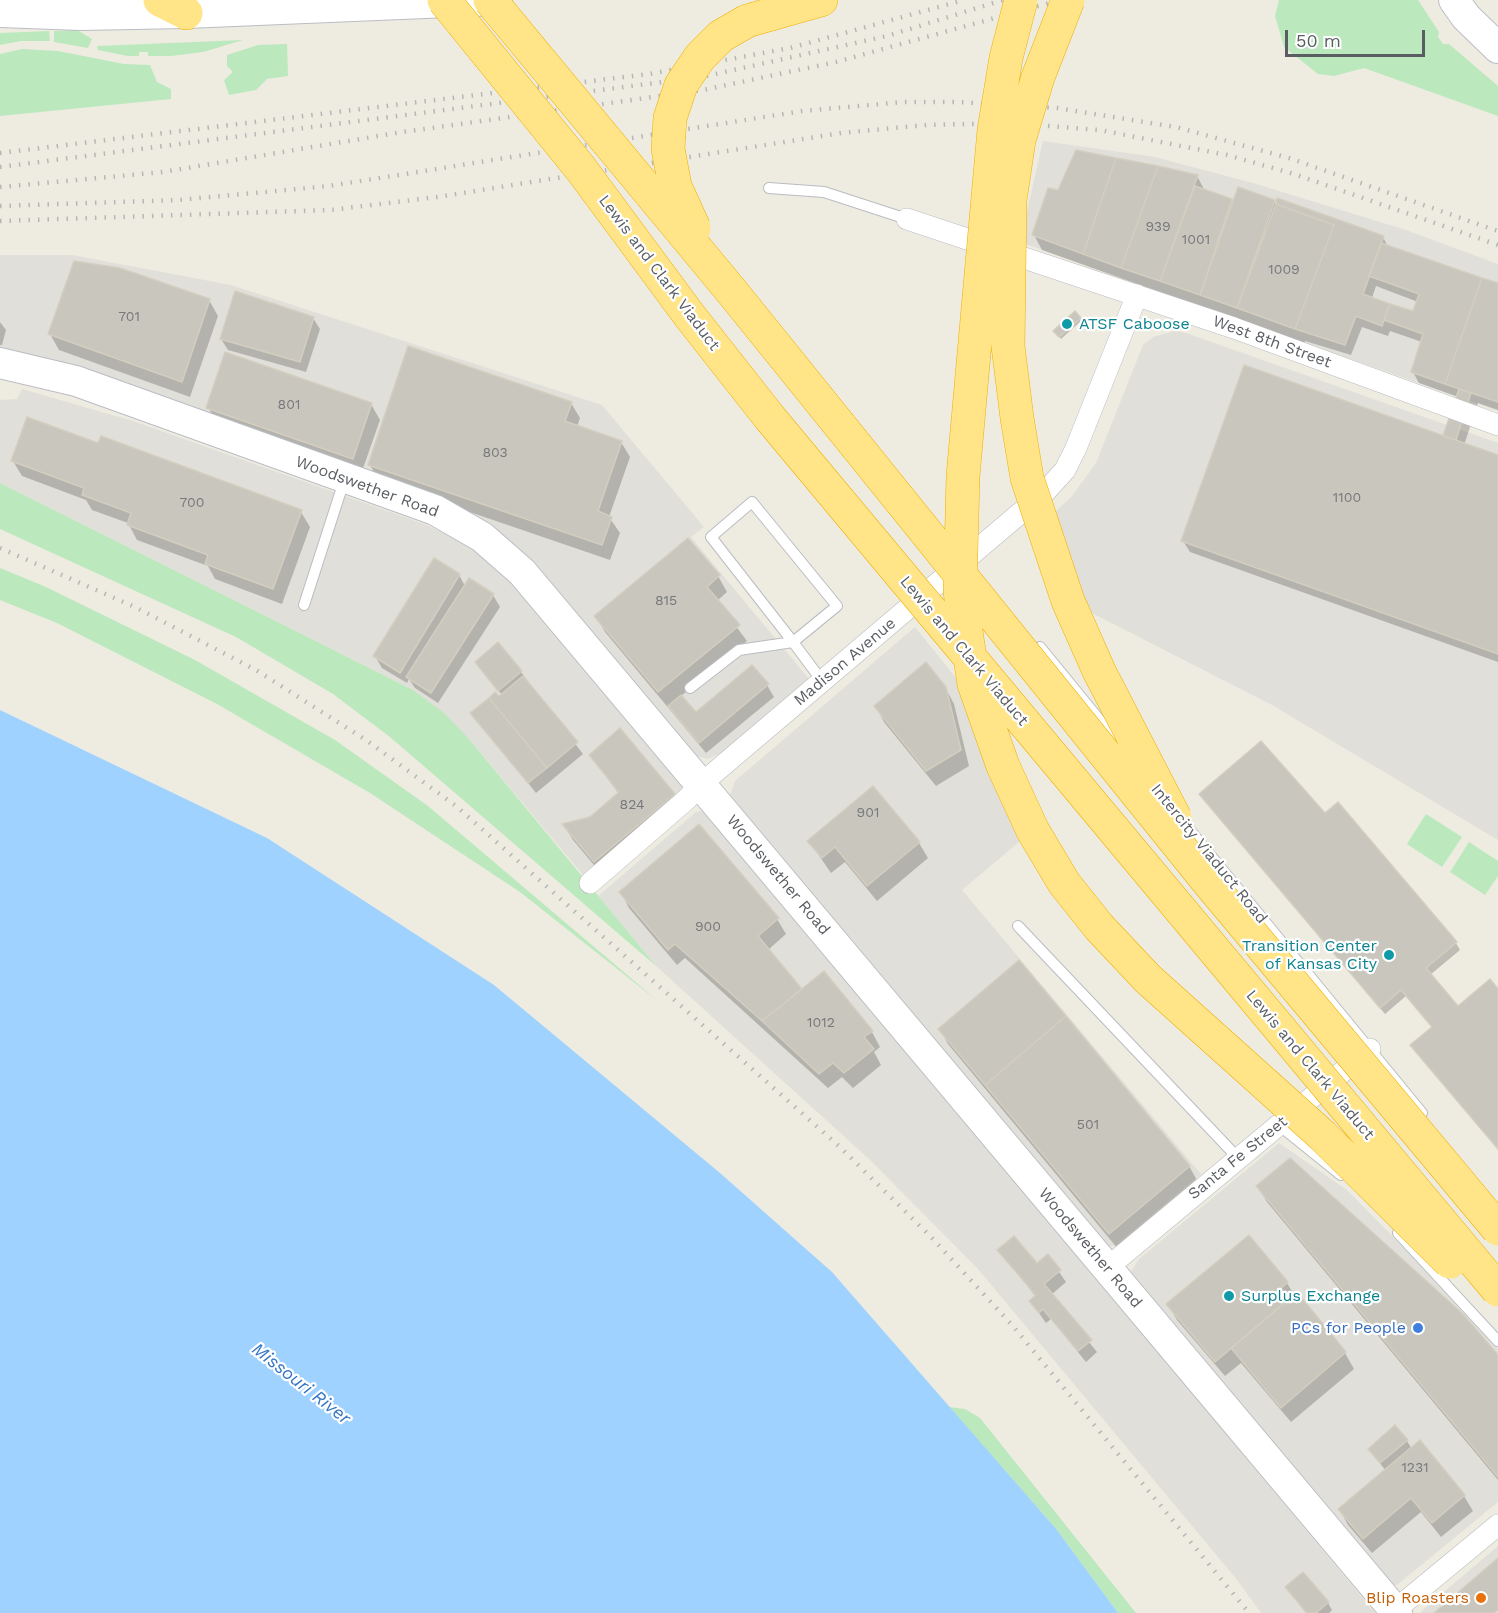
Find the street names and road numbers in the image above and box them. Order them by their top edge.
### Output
street label: Lewis and Clark Viaduct [594,192,724,354]
street label: West 8th Street [1210,312,1334,372]
street label: Woodswether Road [293,452,441,522]
street label: Lewis and Clark Viaduct [896,572,1032,730]
street label: Madison Avenue [790,614,900,710]
street label: Intercity Viaduct Road [1147,780,1271,928]
street label: Woodswether Road [722,811,834,939]
street label: Lewis and Clark Viaduct [1242,986,1378,1144]
street label: Santa Fe Street [1185,1112,1291,1204]
street label: Woodswether Road [1034,1184,1146,1312]

